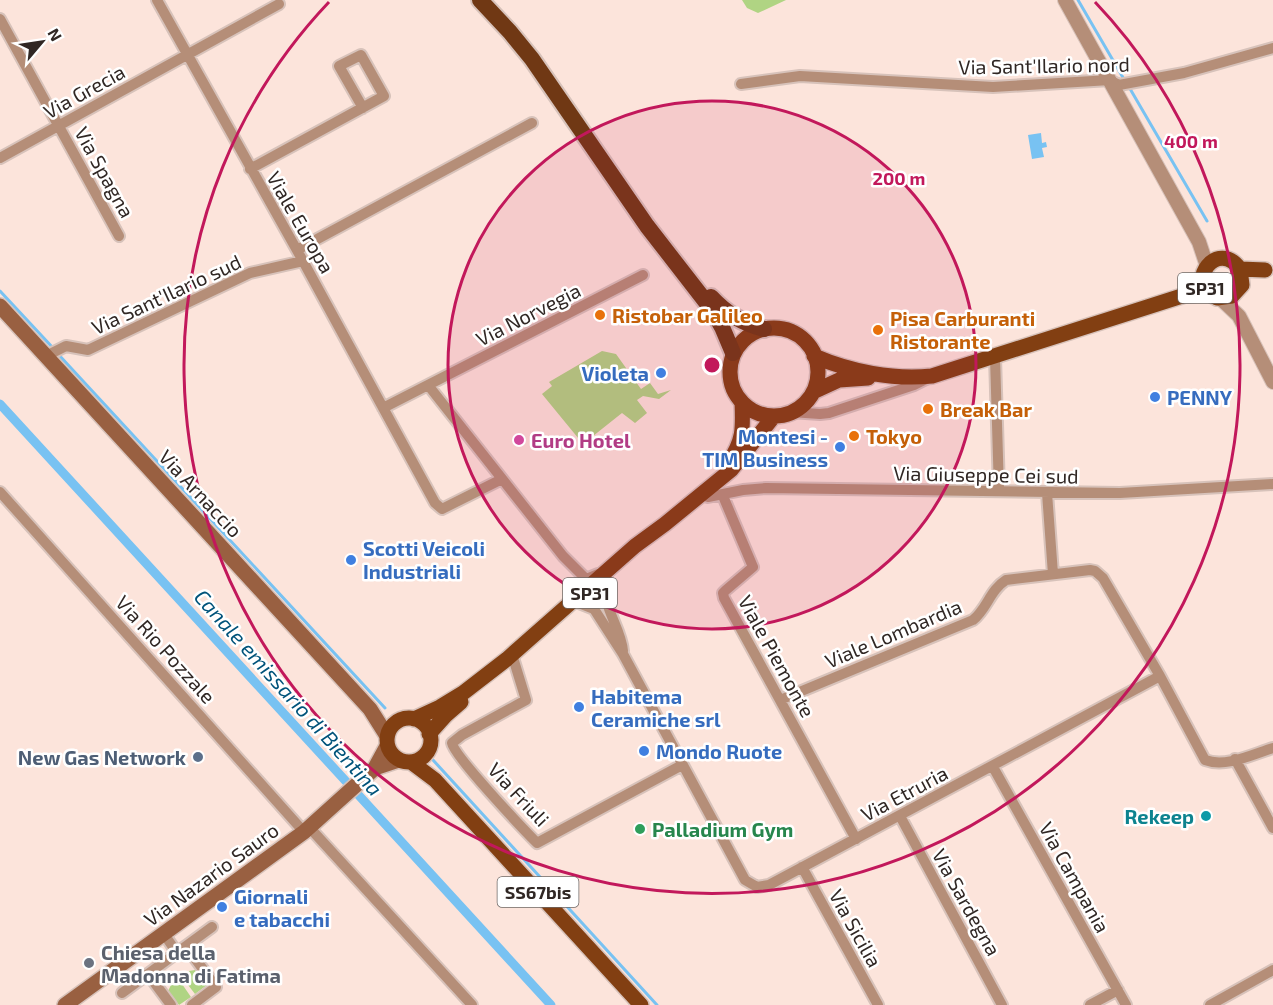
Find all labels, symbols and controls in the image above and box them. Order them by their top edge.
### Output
north arrow [12,12,72,72]
text: N [44,25,67,44]
street label: Via Sant'Ilario nord [958,52,1130,78]
street label: Via Grecia [39,59,129,123]
street label: Via Spagna [70,122,140,222]
text: 400 m [1164,130,1218,152]
street label: Viale Europa [262,167,340,277]
text: 200 m [873,167,925,189]
street label: Via Sant'Ilario sud [87,249,245,339]
road number: SP31 [1178,273,1232,303]
street label: Via Norvegia [472,277,584,351]
place label: Ristobar Galileo [612,303,763,327]
place label: Pisa Carburanti Ristorante [890,306,1035,353]
marker: Ristobar Galileo [593,308,607,322]
marker: Pisa Carburanti Ristorante [871,323,885,337]
centre of rings [702,355,722,375]
place label: Violeta [581,361,649,385]
marker: Violeta [654,366,668,380]
place label: PENNY [1167,385,1233,409]
marker: PENNY [1148,390,1162,404]
place label: Break Bar [940,397,1032,421]
marker: Break Bar [921,402,935,416]
place label: Montesi - TIM Business [702,424,828,471]
place label: Tokyo [866,424,922,449]
place label: Euro Hotel [531,428,631,452]
marker: Tokyo [847,429,861,443]
marker: Euro Hotel [512,433,526,447]
marker: Montesi - TIM Business [833,440,847,454]
street label: Via Arnaccio [154,444,248,542]
street label: Via Giuseppe Cei sud [893,460,1079,488]
place label: Scotti Veicoli Industriali [363,536,485,583]
marker: Scotti Veicoli Industriali [344,553,358,567]
road number: SP31 [563,578,617,608]
water label: Canale emissario di Bientina [190,584,388,800]
street label: Via Rio Pozzale [111,590,221,708]
street label: Viale Piemonte [734,591,820,721]
street label: Viale Lombardia [821,593,965,673]
place label: Habitema Ceramiche srl [591,684,721,731]
marker: Habitema Ceramiche srl [572,700,586,714]
place label: Mondo Ruote [656,739,782,763]
marker: Mondo Ruote [637,744,651,758]
place label: New Gas Network [18,745,187,769]
marker: New Gas Network [191,750,205,764]
street label: Via Friuli [484,757,554,831]
street label: Via Etruria [857,760,951,826]
place label: Rekeep [1125,804,1194,828]
marker: Rekeep [1199,809,1213,823]
street label: Via Nazario Sauro [139,817,283,931]
place label: Palladium Gym [652,817,793,842]
street label: Via Campania [1035,818,1115,936]
marker: Palladium Gym [633,822,647,836]
street label: Via Sardegna [928,844,1006,960]
road number: SS67bis [498,877,578,907]
place label: Giornali e tabacchi [234,884,330,931]
street label: Via Sicilia [825,885,887,971]
marker: Giornali e tabacchi [215,900,229,914]
place label: Chiesa della Madonna di Fatima [101,940,281,987]
marker: Chiesa della Madonna di Fatima [82,956,96,970]

